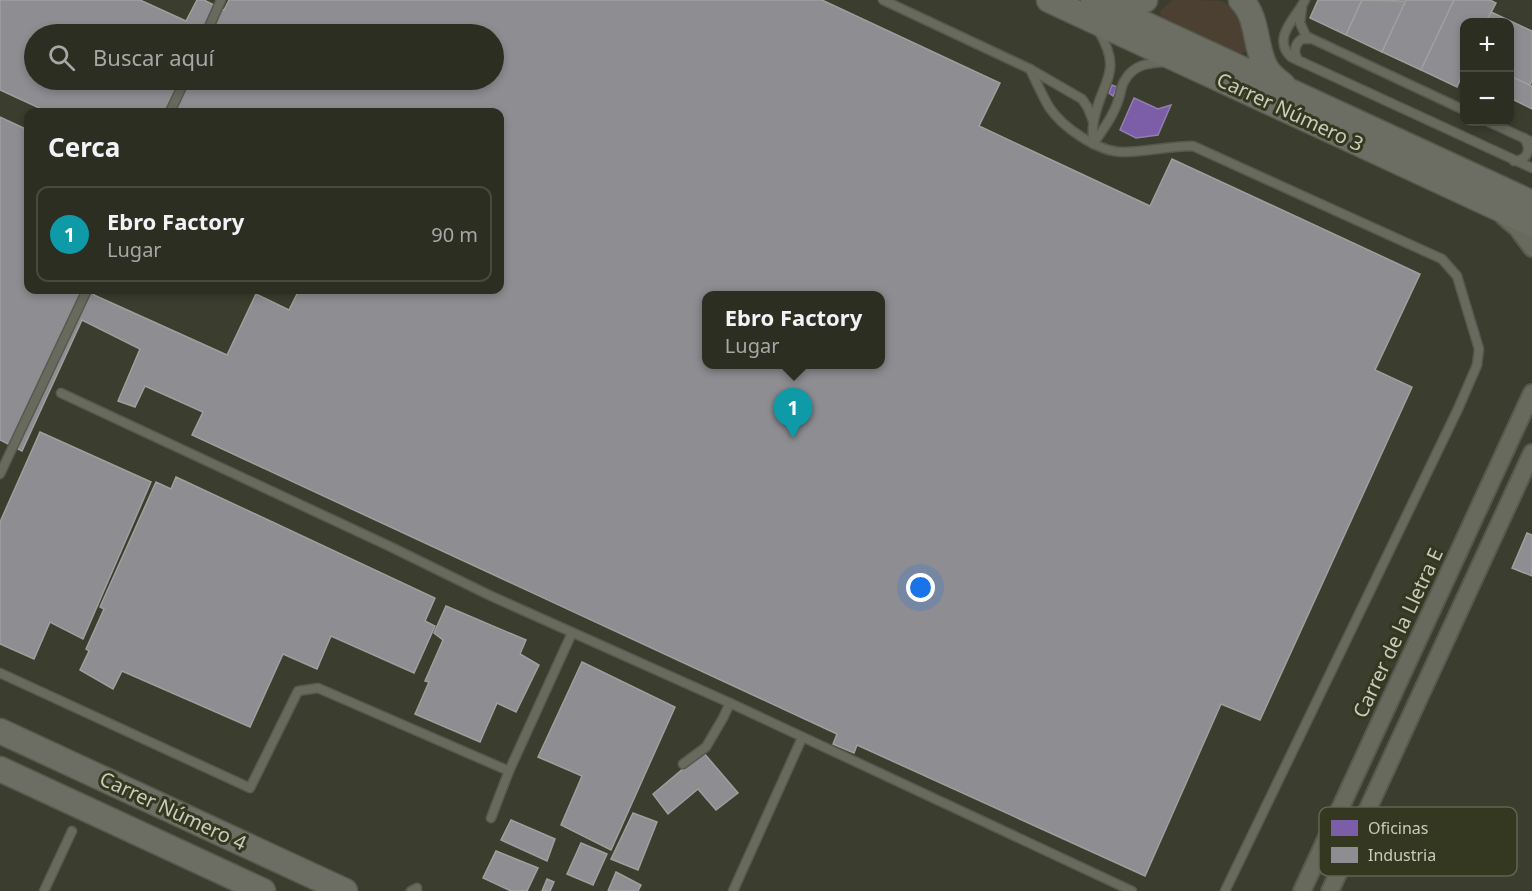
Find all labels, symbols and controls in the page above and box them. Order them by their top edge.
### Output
map controls [1460,18,1514,126]
button: + [1460,18,1514,72]
search box [24,24,504,90]
icon: search [45,41,78,74]
text: Buscar aquí [93,42,214,72]
street label: Carrer Número 3 [1213,66,1368,157]
button: − [1460,72,1514,126]
text: Cerca [48,129,120,165]
text: Ebro Factory [107,206,244,236]
text: 1 [64,221,75,248]
text: 90 m [431,221,478,248]
text: Lugar [107,236,162,263]
popup [702,291,885,369]
text: Ebro Factory [725,302,862,332]
text: Lugar [725,332,779,359]
pin: 1 [774,388,812,438]
street label: Carrer de la Lletra E [1346,543,1449,722]
your location [906,573,935,602]
street label: Carrer Número 4 [96,765,251,857]
legend [1319,807,1517,876]
text: Oficinas [1368,817,1428,839]
text: Industria [1368,844,1436,866]

